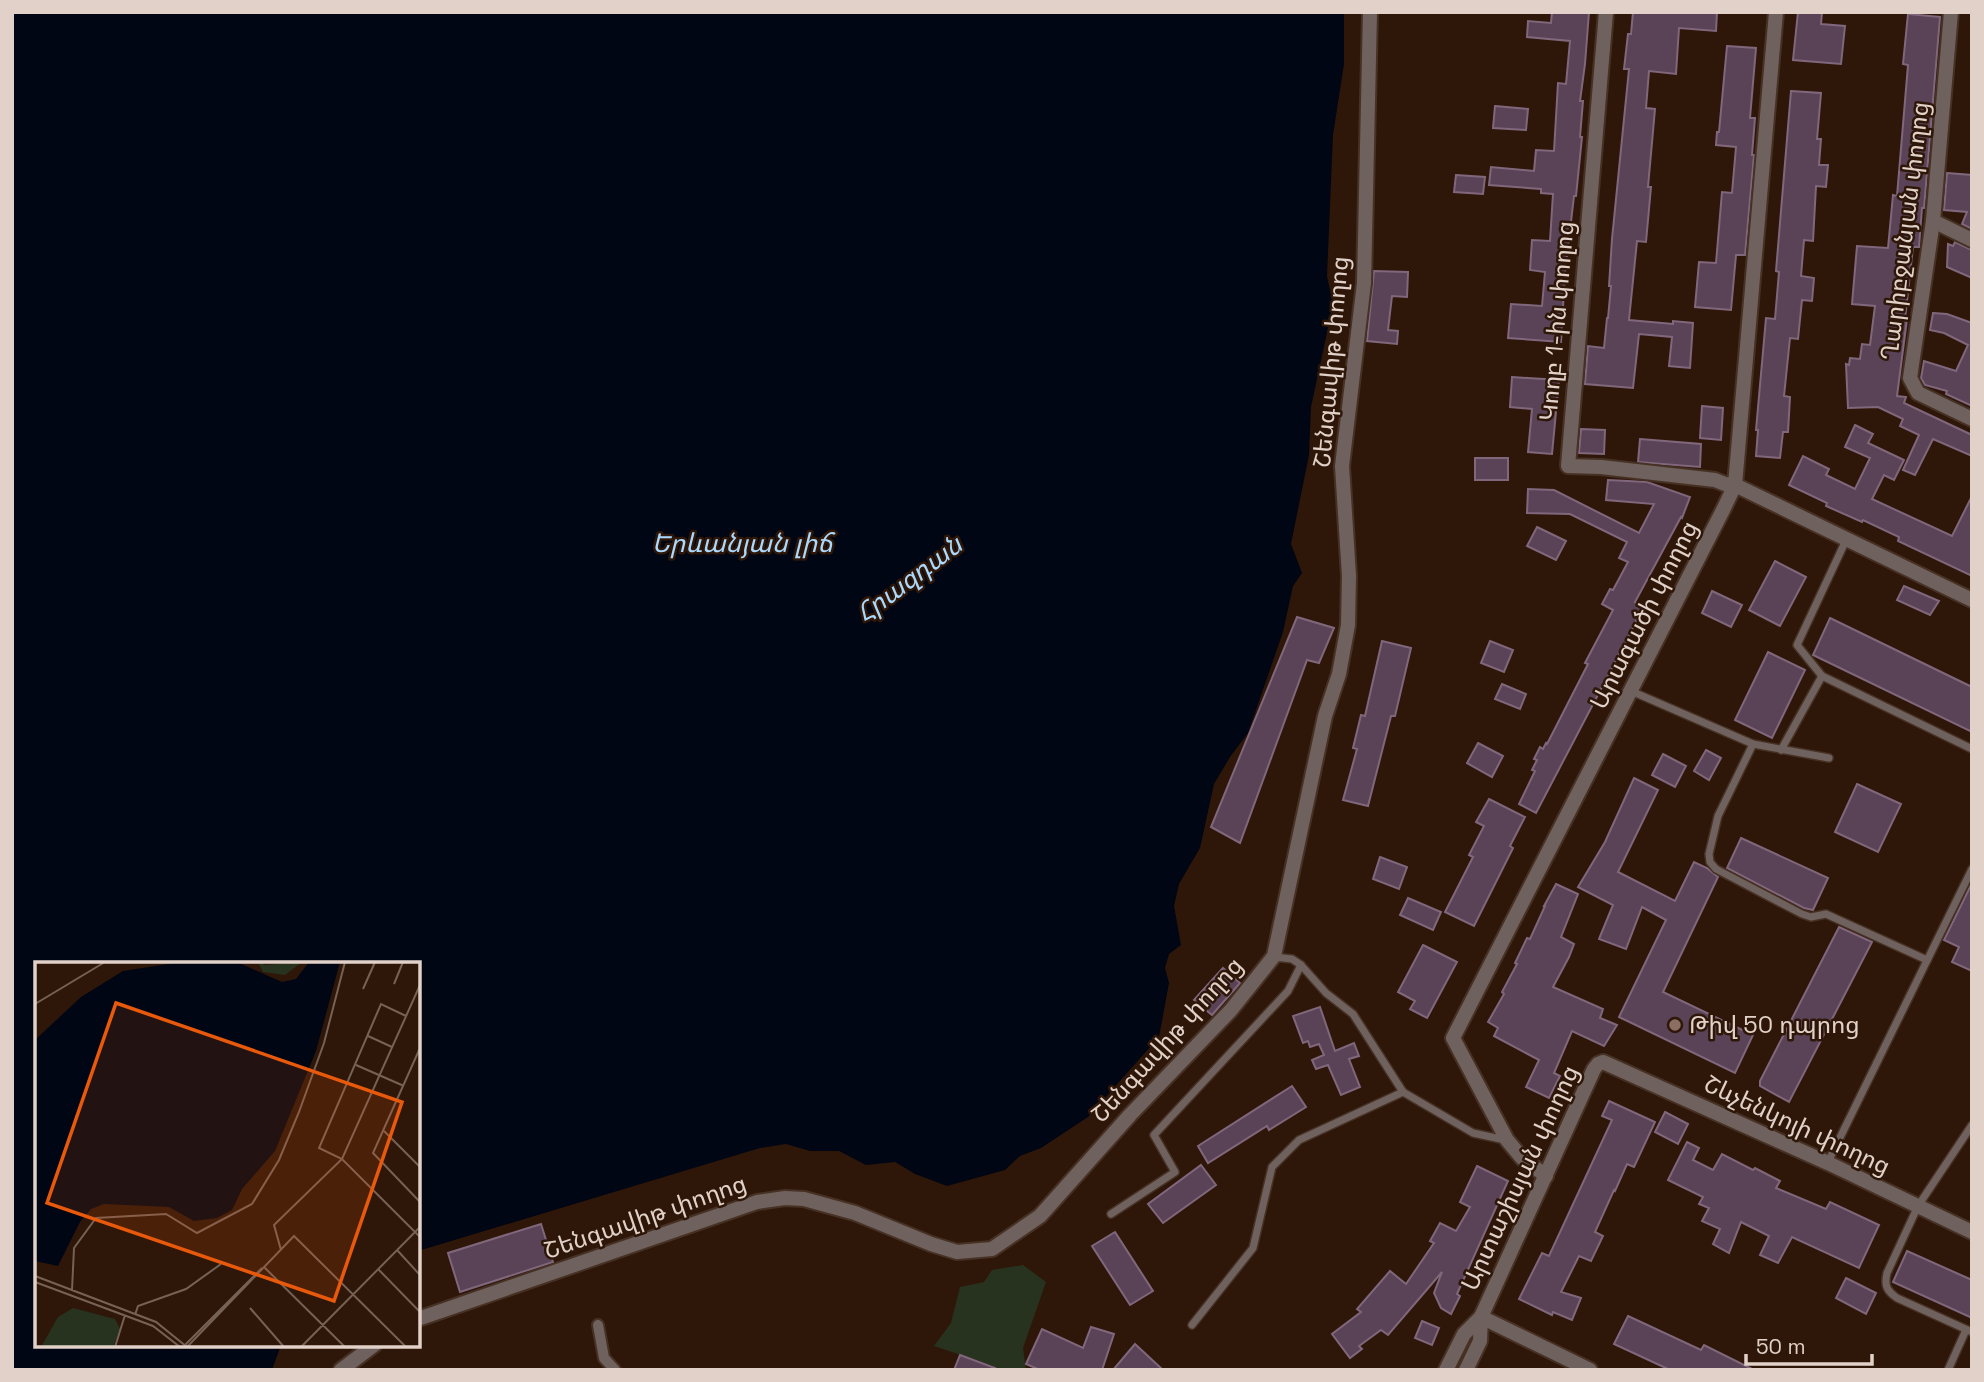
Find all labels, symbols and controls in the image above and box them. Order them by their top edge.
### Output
street label: Ղարիբջանյան փողոց [1873,100,1936,362]
street label: Կողբ 1-ին փողոց [1532,220,1581,422]
street label: Շենգավիթ փողոց [1306,255,1355,469]
street label: Արագածի փողոց [1583,515,1704,714]
water label: Երևանյան լիճ [652,526,836,560]
water label: Հրազդան [849,527,970,630]
street label: Շենգավիթ փողոց [1084,950,1249,1129]
inset map [35,962,420,1347]
place label: Թիվ 50 դպրոց [1689,1009,1860,1040]
marker: Թիվ 50 դպրոց [1667,1017,1683,1033]
street label: Արտաշիսյան փողոց [1454,1060,1585,1296]
street label: Շևչենկոյի փողոց [1699,1068,1896,1181]
street label: Շենգավիթ փողոց [539,1167,750,1266]
scale bar [1746,1322,1872,1366]
text: 50 m [1756,1333,1806,1360]

